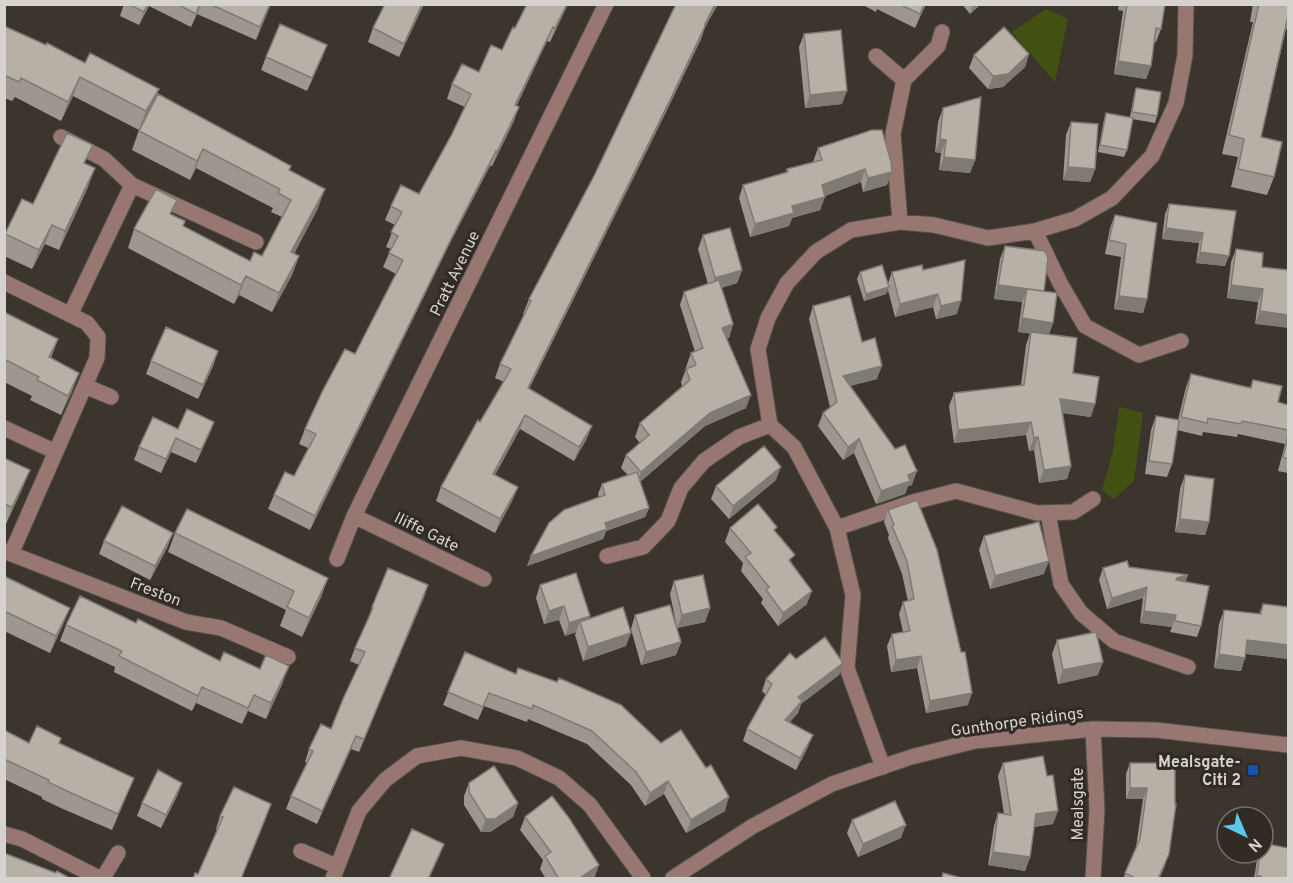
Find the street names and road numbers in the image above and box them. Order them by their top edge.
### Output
street label: Pratt Avenue [427,228,485,320]
street label: Iliffe Gate [390,509,462,557]
street label: Freston [127,574,184,612]
street label: Gunthorpe Ridings [950,704,1085,742]
street label: Mealsgate [1069,767,1089,841]

